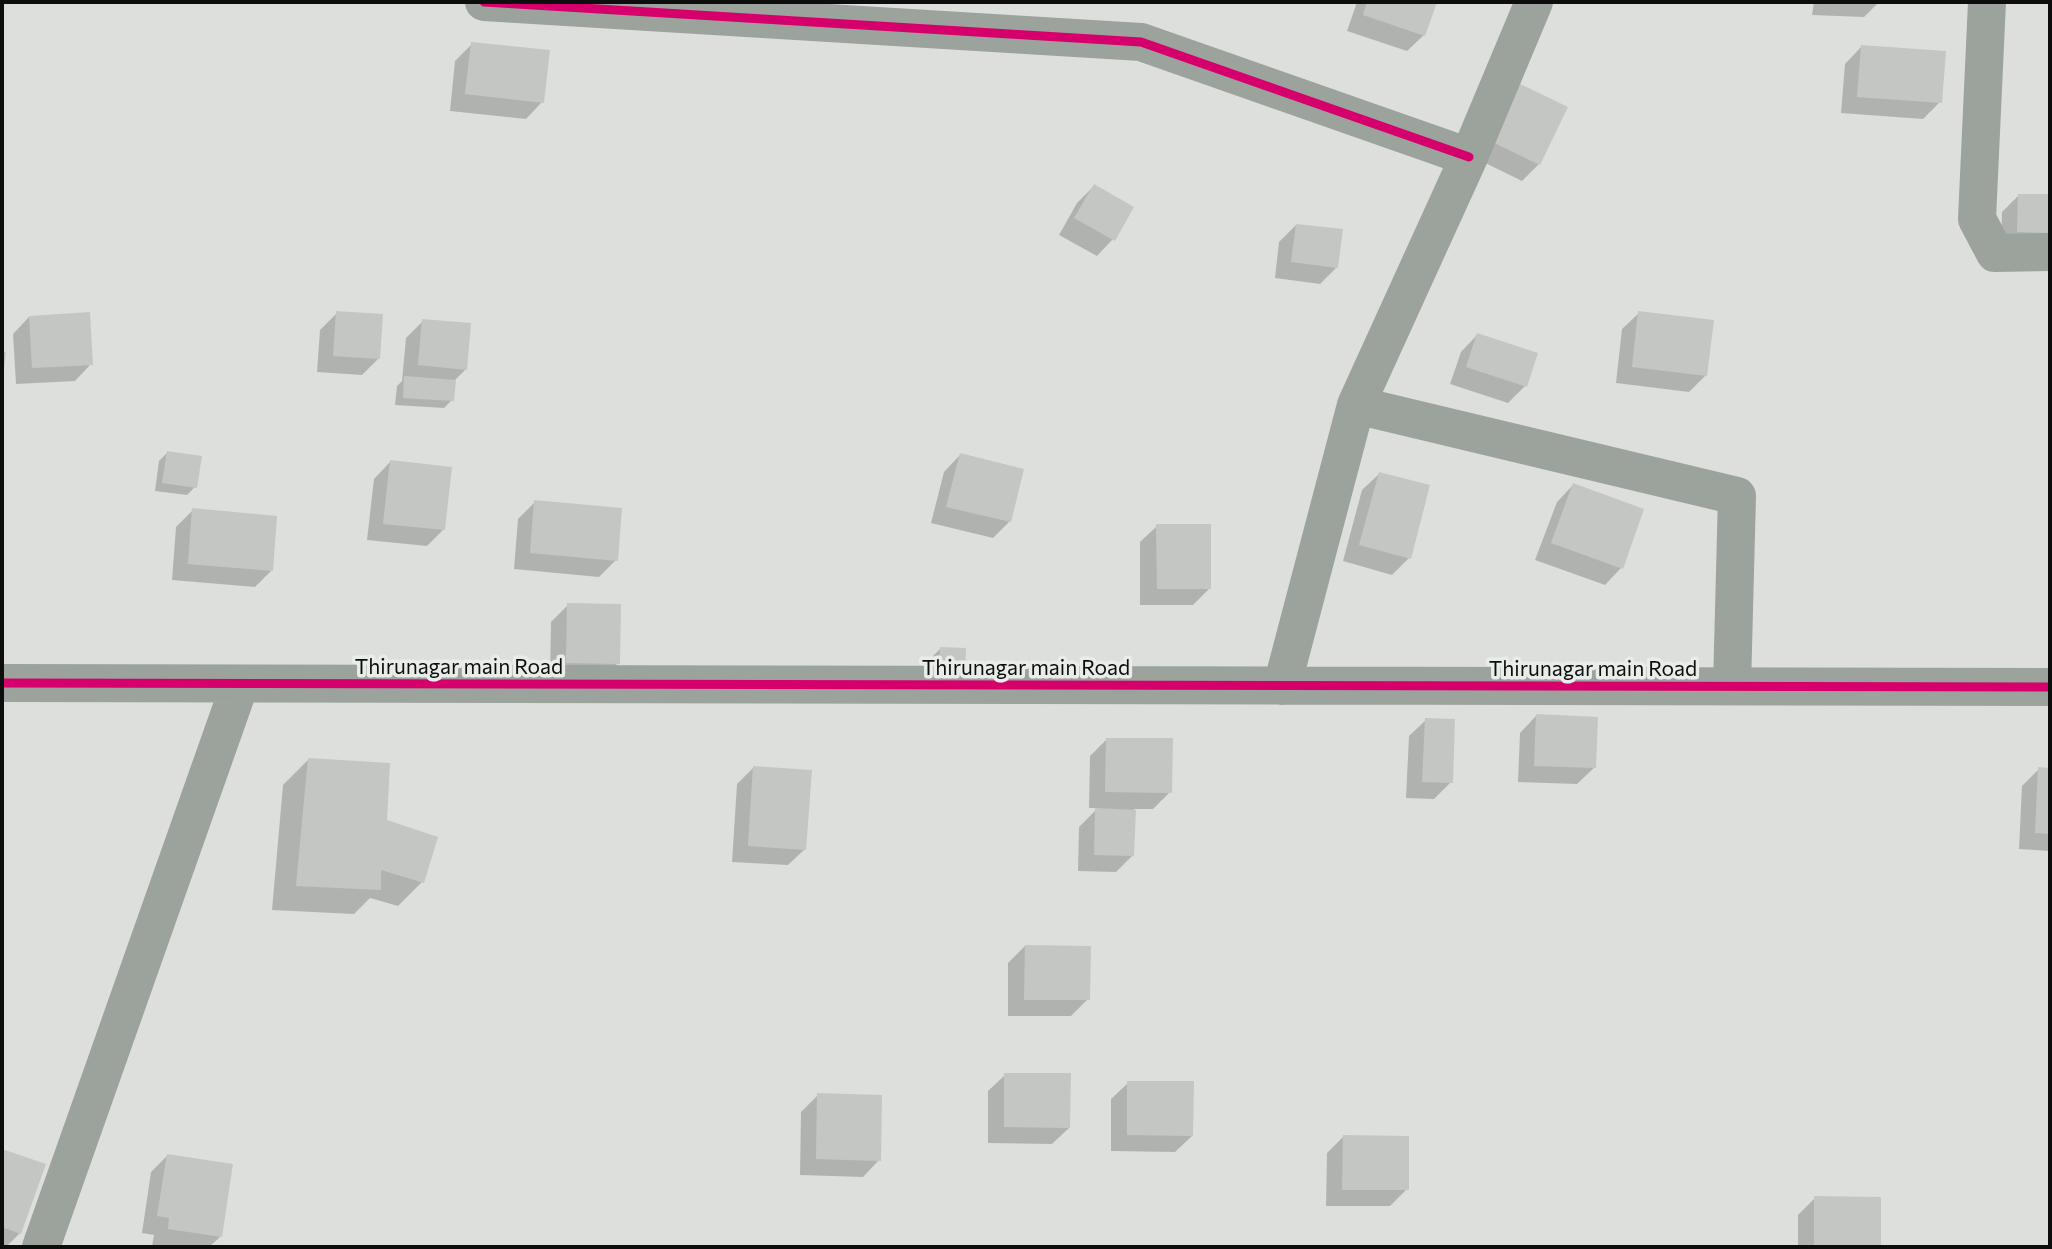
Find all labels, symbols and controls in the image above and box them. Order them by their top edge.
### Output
street label: Thirunagar main Road [355,654,563,680]
street label: Thirunagar main Road [922,655,1130,681]
street label: Thirunagar main Road [1489,656,1697,682]

